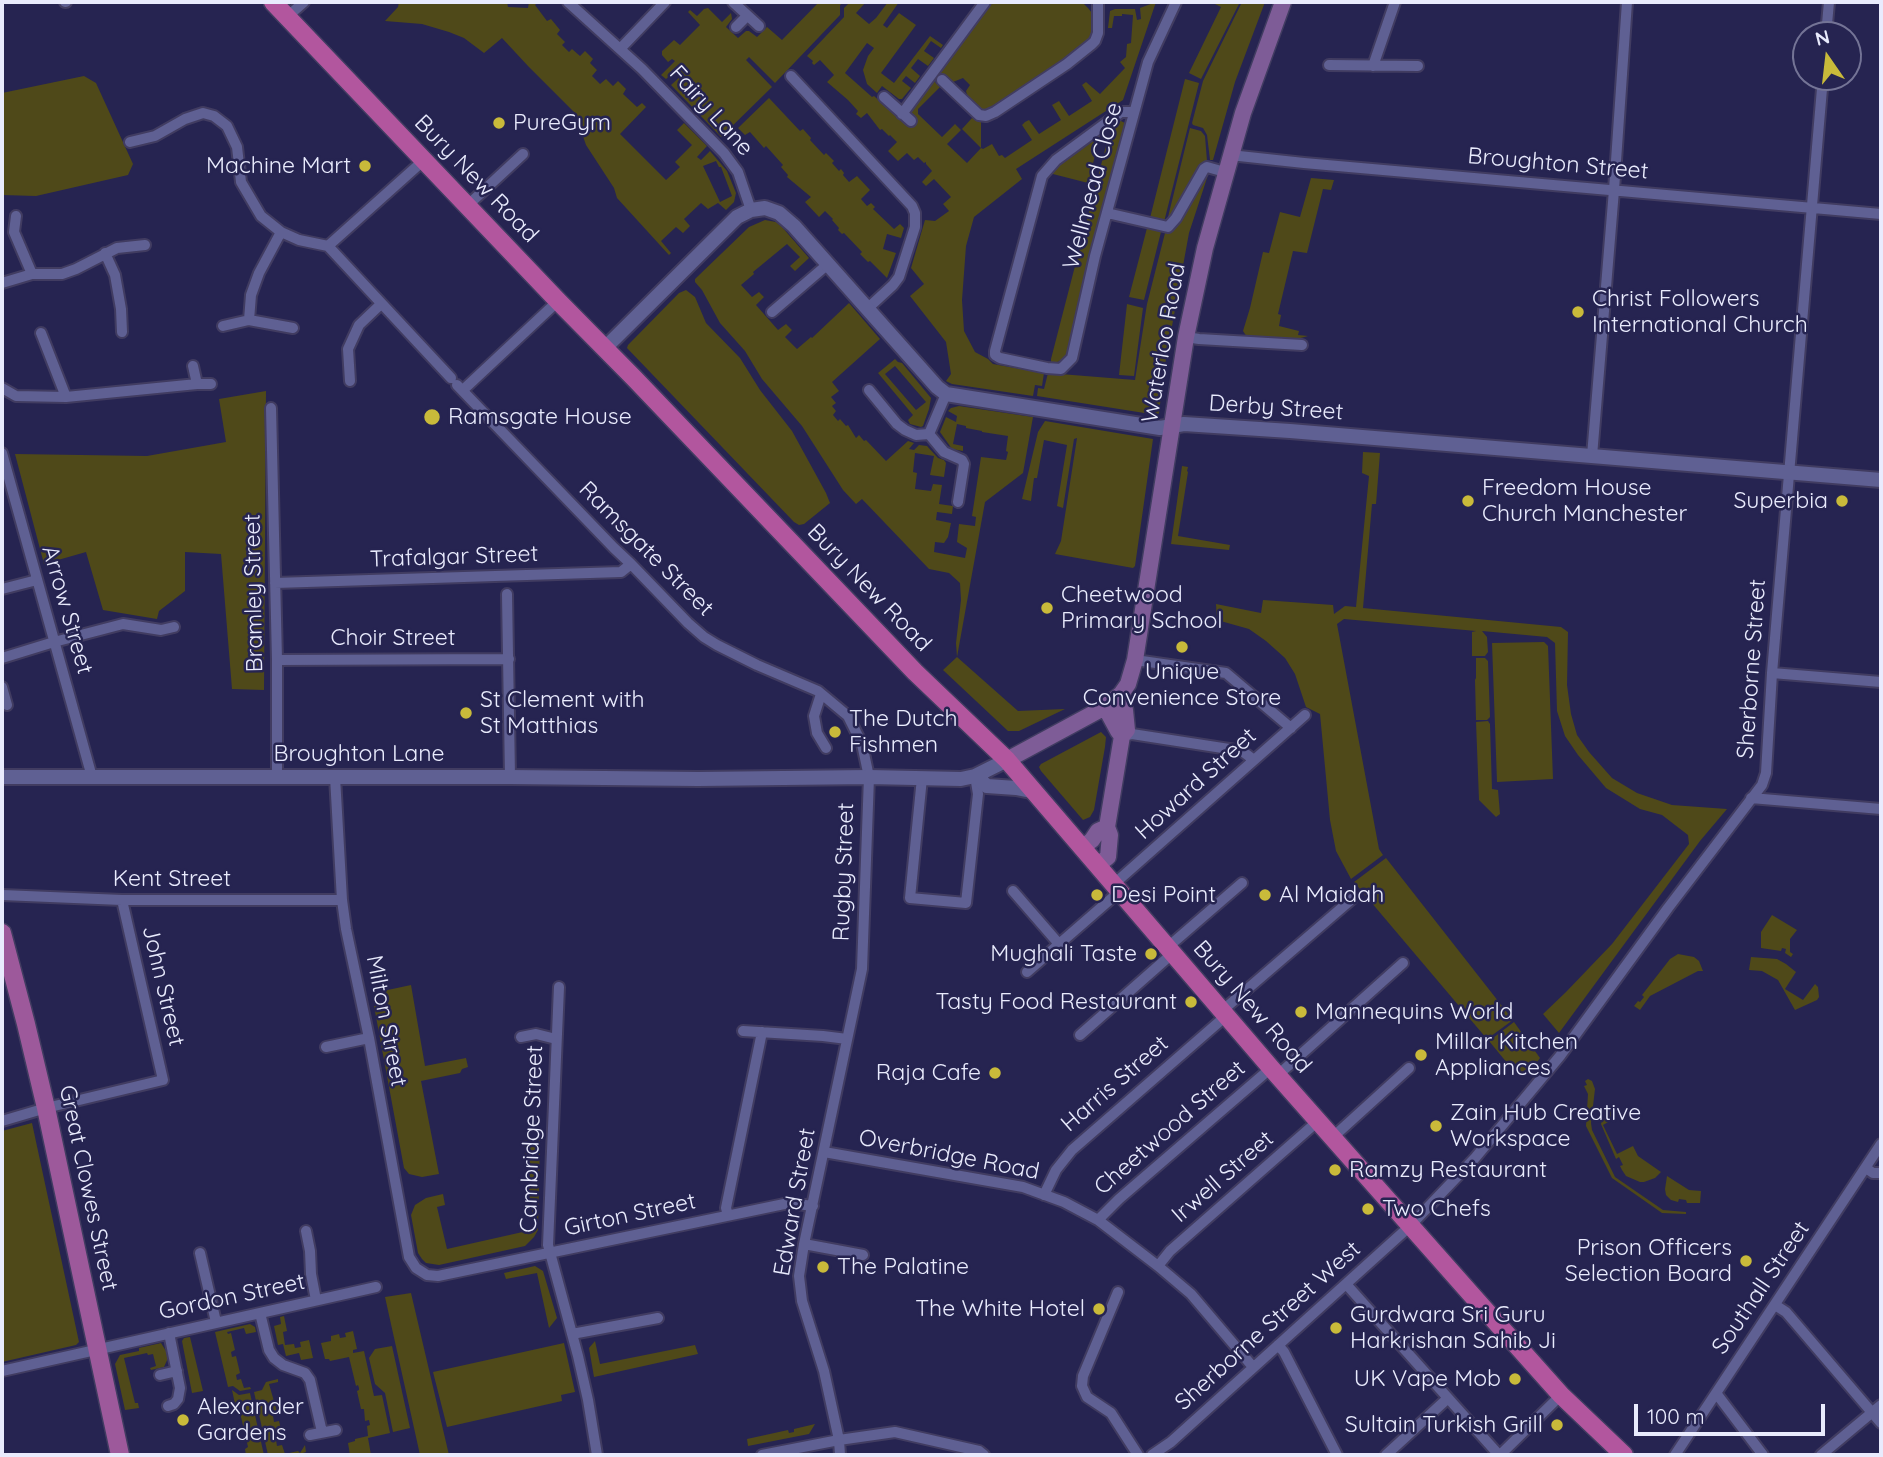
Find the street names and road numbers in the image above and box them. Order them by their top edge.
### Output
street label: Fairy Lane [663,60,759,162]
street label: Wellmead Close [1057,100,1129,272]
street label: Bury New Road [408,109,544,249]
street label: Broughton Street [1466,142,1650,186]
street label: Waterloo Road [1136,261,1192,425]
street label: Derby Street [1208,390,1344,426]
street label: Ramsgate Street [573,476,719,622]
street label: Bramley Street [239,513,269,673]
street label: Bury New Road [801,518,937,658]
street label: Trafalgar Street [369,540,539,574]
street label: Arrow Street [35,543,99,677]
street label: Sherborne Street [1732,578,1772,760]
street label: Choir Street [331,624,455,652]
street label: Howard Street [1130,722,1262,846]
street label: Broughton Lane [273,740,445,768]
street label: Rugby Street [828,802,860,942]
street label: Kent Street [113,865,231,893]
street label: John Street [136,923,190,1049]
street label: Bury New Road [1187,935,1317,1079]
street label: Milton Street [360,953,412,1089]
street label: Harris Street [1056,1030,1174,1138]
street label: Cambridge Street [515,1045,549,1233]
street label: Cheetwood Street [1089,1055,1251,1201]
street label: Great Clowes Street [53,1083,123,1293]
street label: Overbridge Road [856,1124,1042,1186]
street label: Irwell Street [1166,1125,1280,1229]
street label: Edward Street [768,1126,822,1278]
street label: Girton Street [562,1188,698,1242]
street label: Southall Street [1706,1216,1816,1360]
street label: Sherborne Street West [1170,1236,1366,1416]
street label: Gordon Street [157,1268,307,1326]

